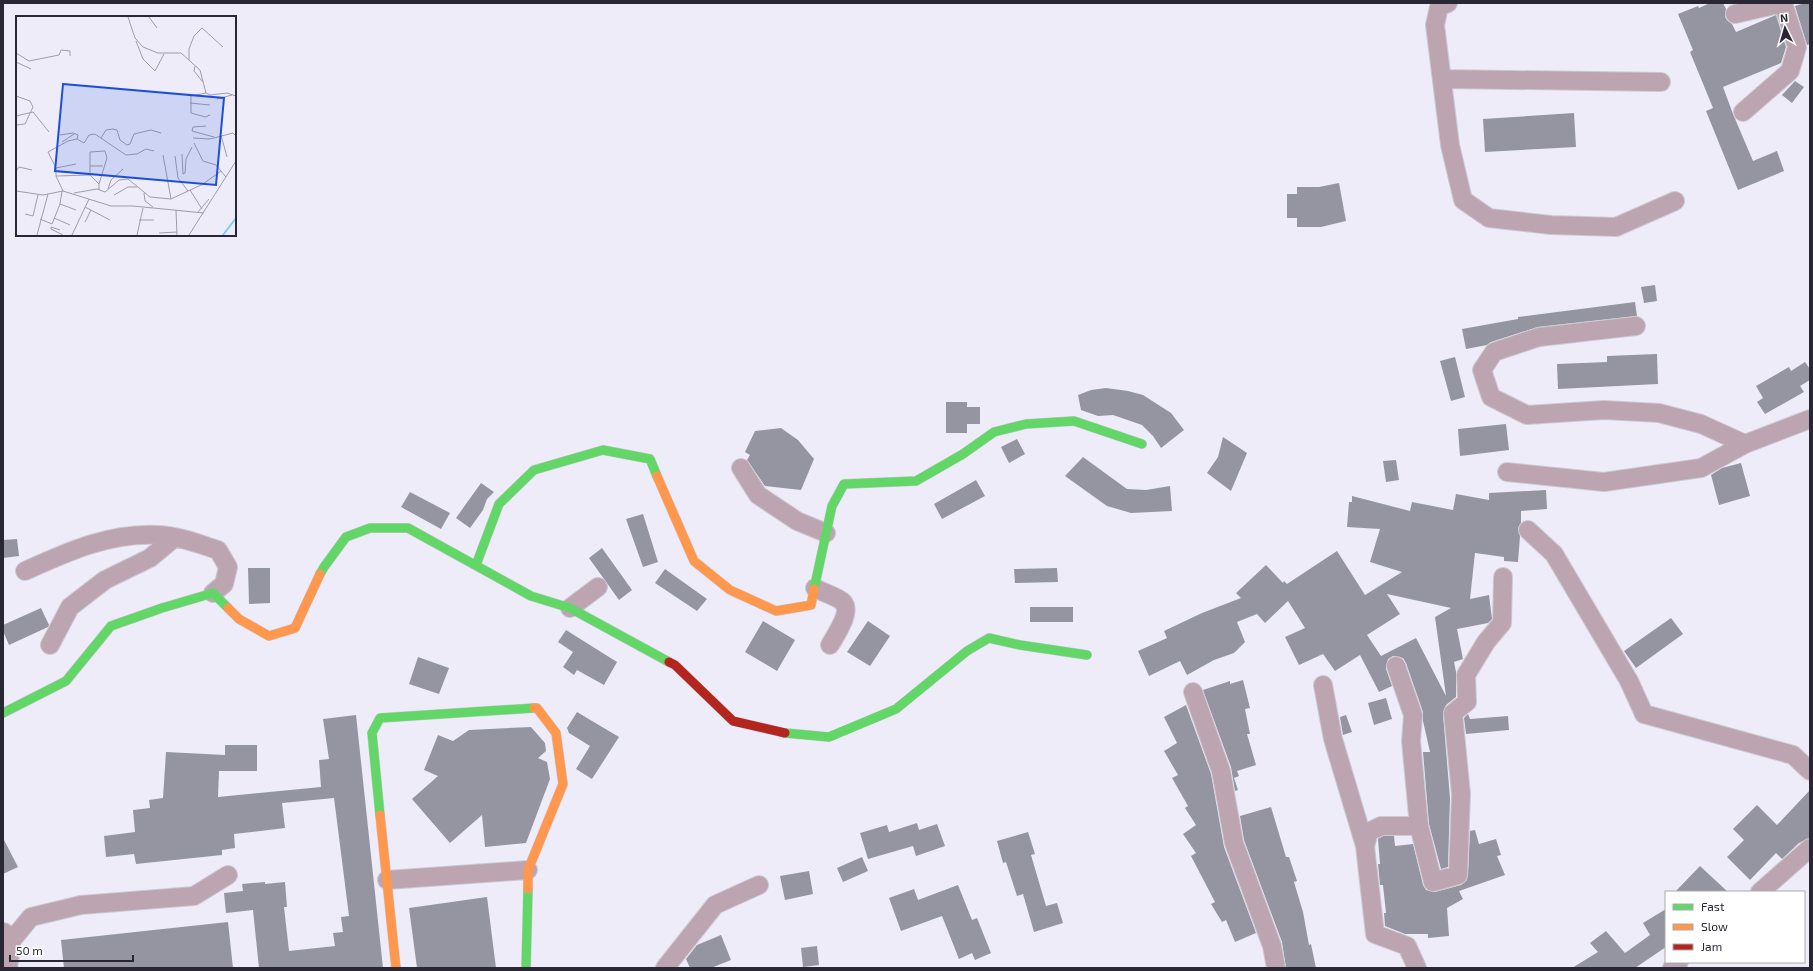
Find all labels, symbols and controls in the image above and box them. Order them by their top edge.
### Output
north arrow [1765,8,1805,48]
text: N [1780,11,1789,24]
inset map [16,16,236,236]
legend [1665,891,1805,963]
text: Fast [1701,899,1725,913]
text: Slow [1701,919,1728,933]
scale bar [10,937,133,963]
text: Jam [1701,939,1722,953]
text: 50 m [16,943,43,957]

